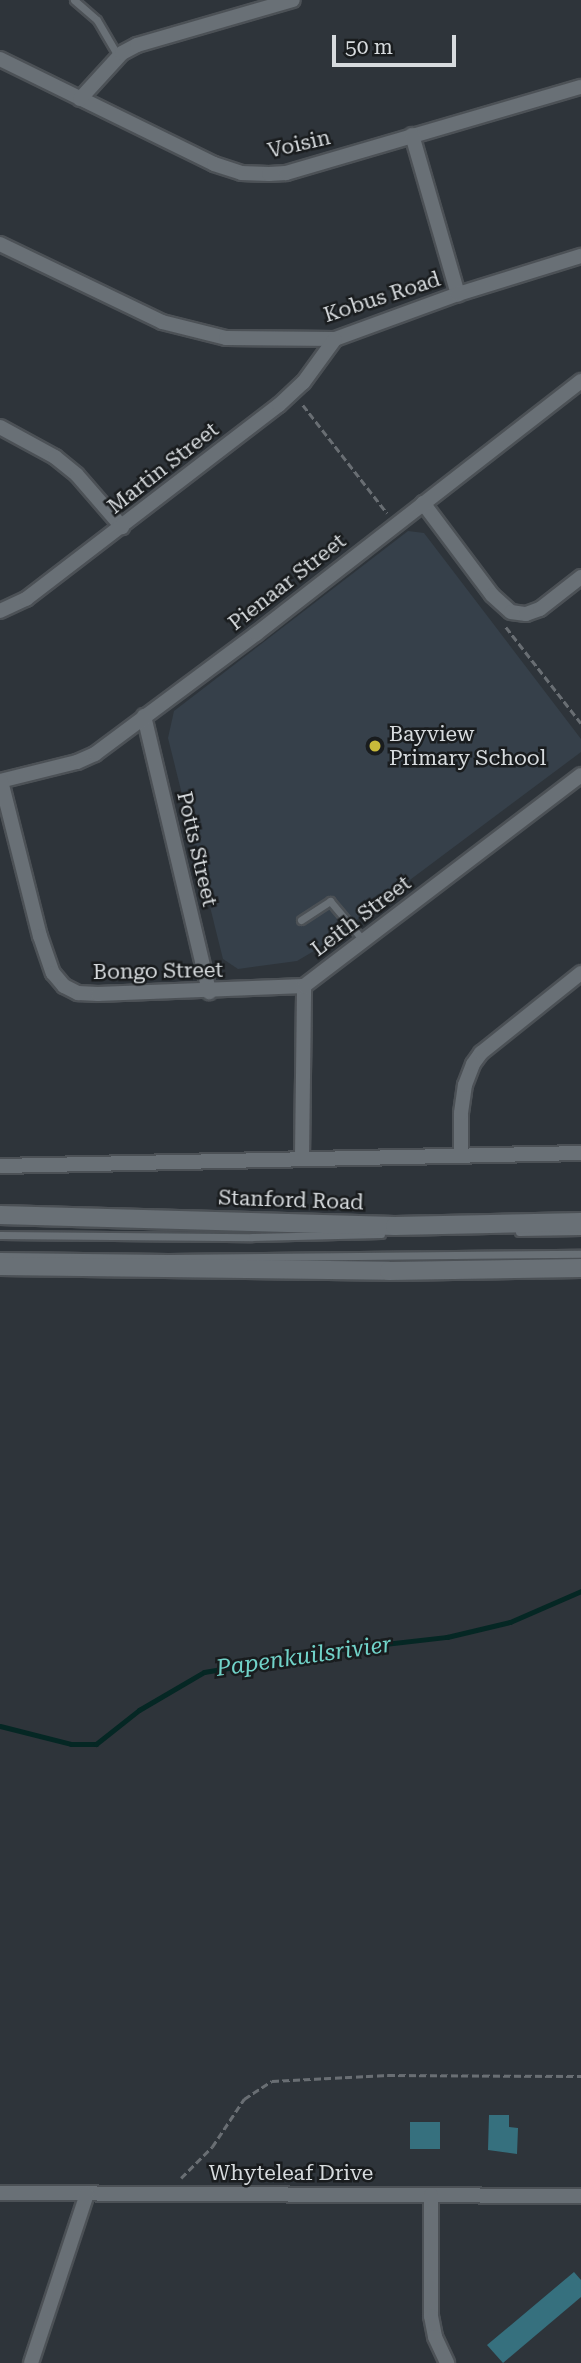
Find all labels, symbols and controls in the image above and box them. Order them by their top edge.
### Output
scale bar [336,21,460,65]
text: 50 m [345,35,393,59]
street label: Voisin [265,125,333,163]
street label: Kobus Road [320,266,444,328]
street label: Martin Street [103,417,223,519]
street label: Pienaar Street [223,528,351,636]
place label: Bayview Primary School [389,721,546,771]
marker: Bayview Primary School [367,738,383,754]
street label: Potts Street [172,789,222,909]
street label: Leith Street [306,870,416,962]
street label: Bongo Street [93,957,223,985]
street label: Stanford Road [218,1185,364,1215]
water label: Papenkuilsrivier [214,1631,394,1683]
street label: Whyteleaf Drive [209,2160,373,2186]

